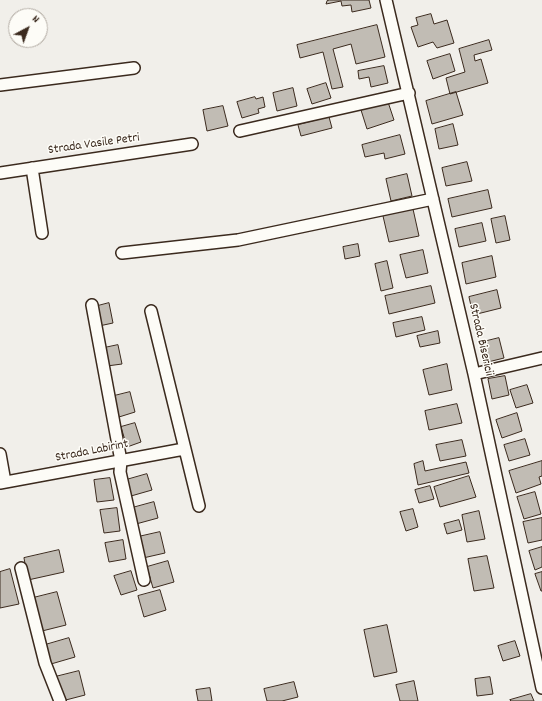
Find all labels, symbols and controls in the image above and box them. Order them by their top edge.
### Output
north arrow [8,8,48,48]
text: N [28,12,43,28]
street label: Strada Vasile Petri [47,131,141,159]
street label: Strada Bisericii [464,302,496,378]
street label: Strada Labirint [54,437,130,467]

